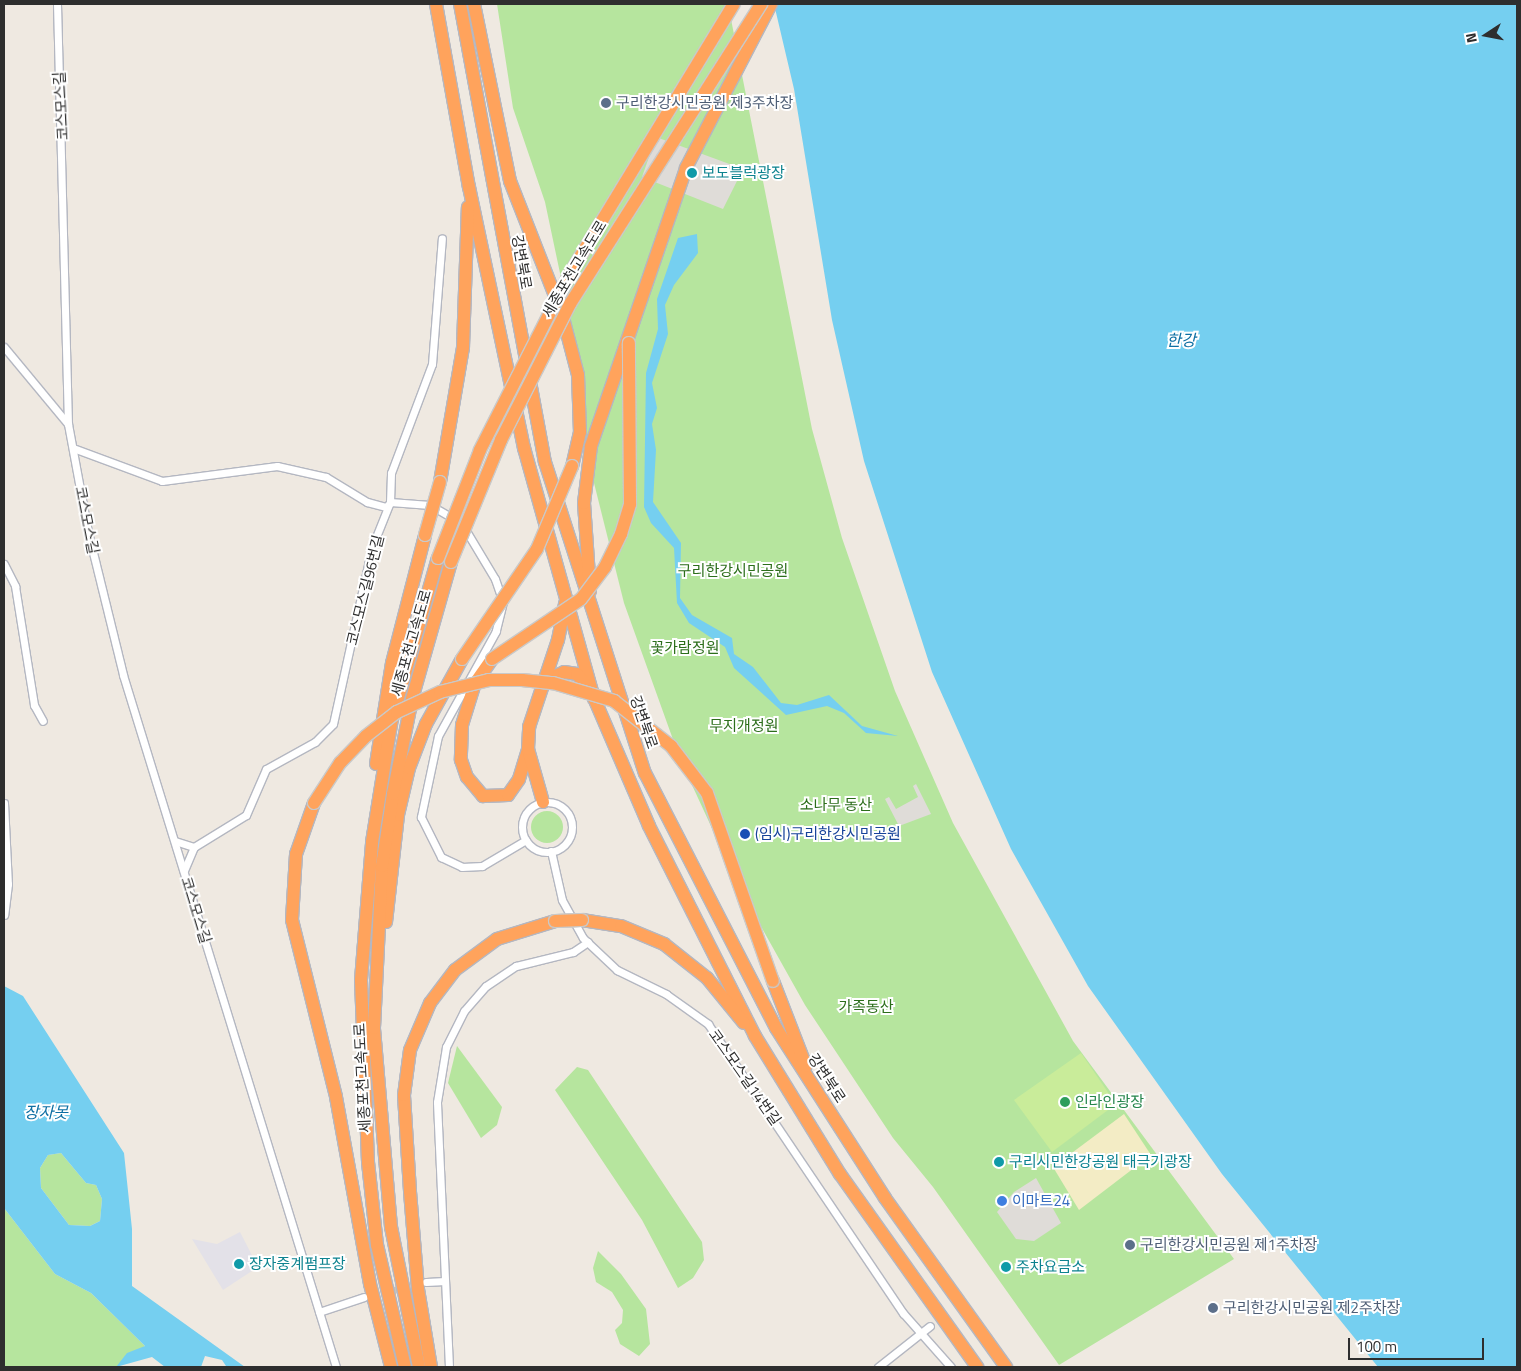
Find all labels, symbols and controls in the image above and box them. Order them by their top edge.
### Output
north arrow [1461,10,1511,60]
text: N [1460,31,1482,45]
street label: 코스모스길 [50,71,72,141]
place label: 구리한강시민공원 제3주차장 [616,94,793,112]
marker: 구리한강시민공원 제3주차장 [600,97,612,109]
place label: 보도블럭광장 [702,164,785,182]
marker: 보도블럭광장 [686,167,698,179]
street label: 세종포천고속도로 [538,217,610,321]
street label: 강변북로 [508,233,536,291]
water label: 한강 [1166,330,1196,350]
street label: 코스모스길 [72,484,102,556]
street label: 코스모스길96번길 [343,533,387,647]
park label: 구리한강시민공원 [678,562,788,580]
street label: 세종포천고속도로 [387,587,435,699]
park label: 꽃가람정원 [651,639,719,657]
street label: 강변북로 [627,693,661,751]
park label: 무지개정원 [710,717,778,735]
park label: 소나무 동산 [800,796,872,814]
place label: (임시)구리한강시민공원 [755,825,901,843]
marker: (임시)구리한강시민공원 [739,828,751,840]
street label: 코스모스길 [177,874,215,946]
park label: 가족동산 [838,998,894,1016]
street label: 세종포천고속도로 [350,1022,374,1134]
street label: 코스모스길14번길 [705,1025,785,1129]
street label: 강변북로 [804,1050,850,1106]
place label: 인라인광장 [1075,1093,1144,1111]
marker: 인라인광장 [1059,1096,1071,1108]
water label: 장자못 [24,1102,68,1122]
place label: 구리시민한강공원 태극기광장 [1009,1153,1192,1171]
marker: 구리시민한강공원 태극기광장 [993,1156,1005,1168]
place label: 이마트24 [1012,1192,1070,1210]
marker: 이마트24 [996,1195,1008,1207]
place label: 구리한강시민공원 제1주차장 [1140,1236,1317,1254]
marker: 구리한강시민공원 제1주차장 [1124,1239,1136,1251]
place label: 장자중계펌프장 [249,1255,346,1273]
marker: 장자중계펌프장 [233,1258,245,1270]
place label: 주차요금소 [1016,1258,1085,1276]
marker: 주차요금소 [1000,1261,1012,1273]
place label: 구리한강시민공원 제2주차장 [1223,1299,1400,1317]
marker: 구리한강시민공원 제2주차장 [1207,1302,1219,1314]
scale bar [1351,1328,1487,1360]
text: 100 m [1356,1335,1397,1358]

